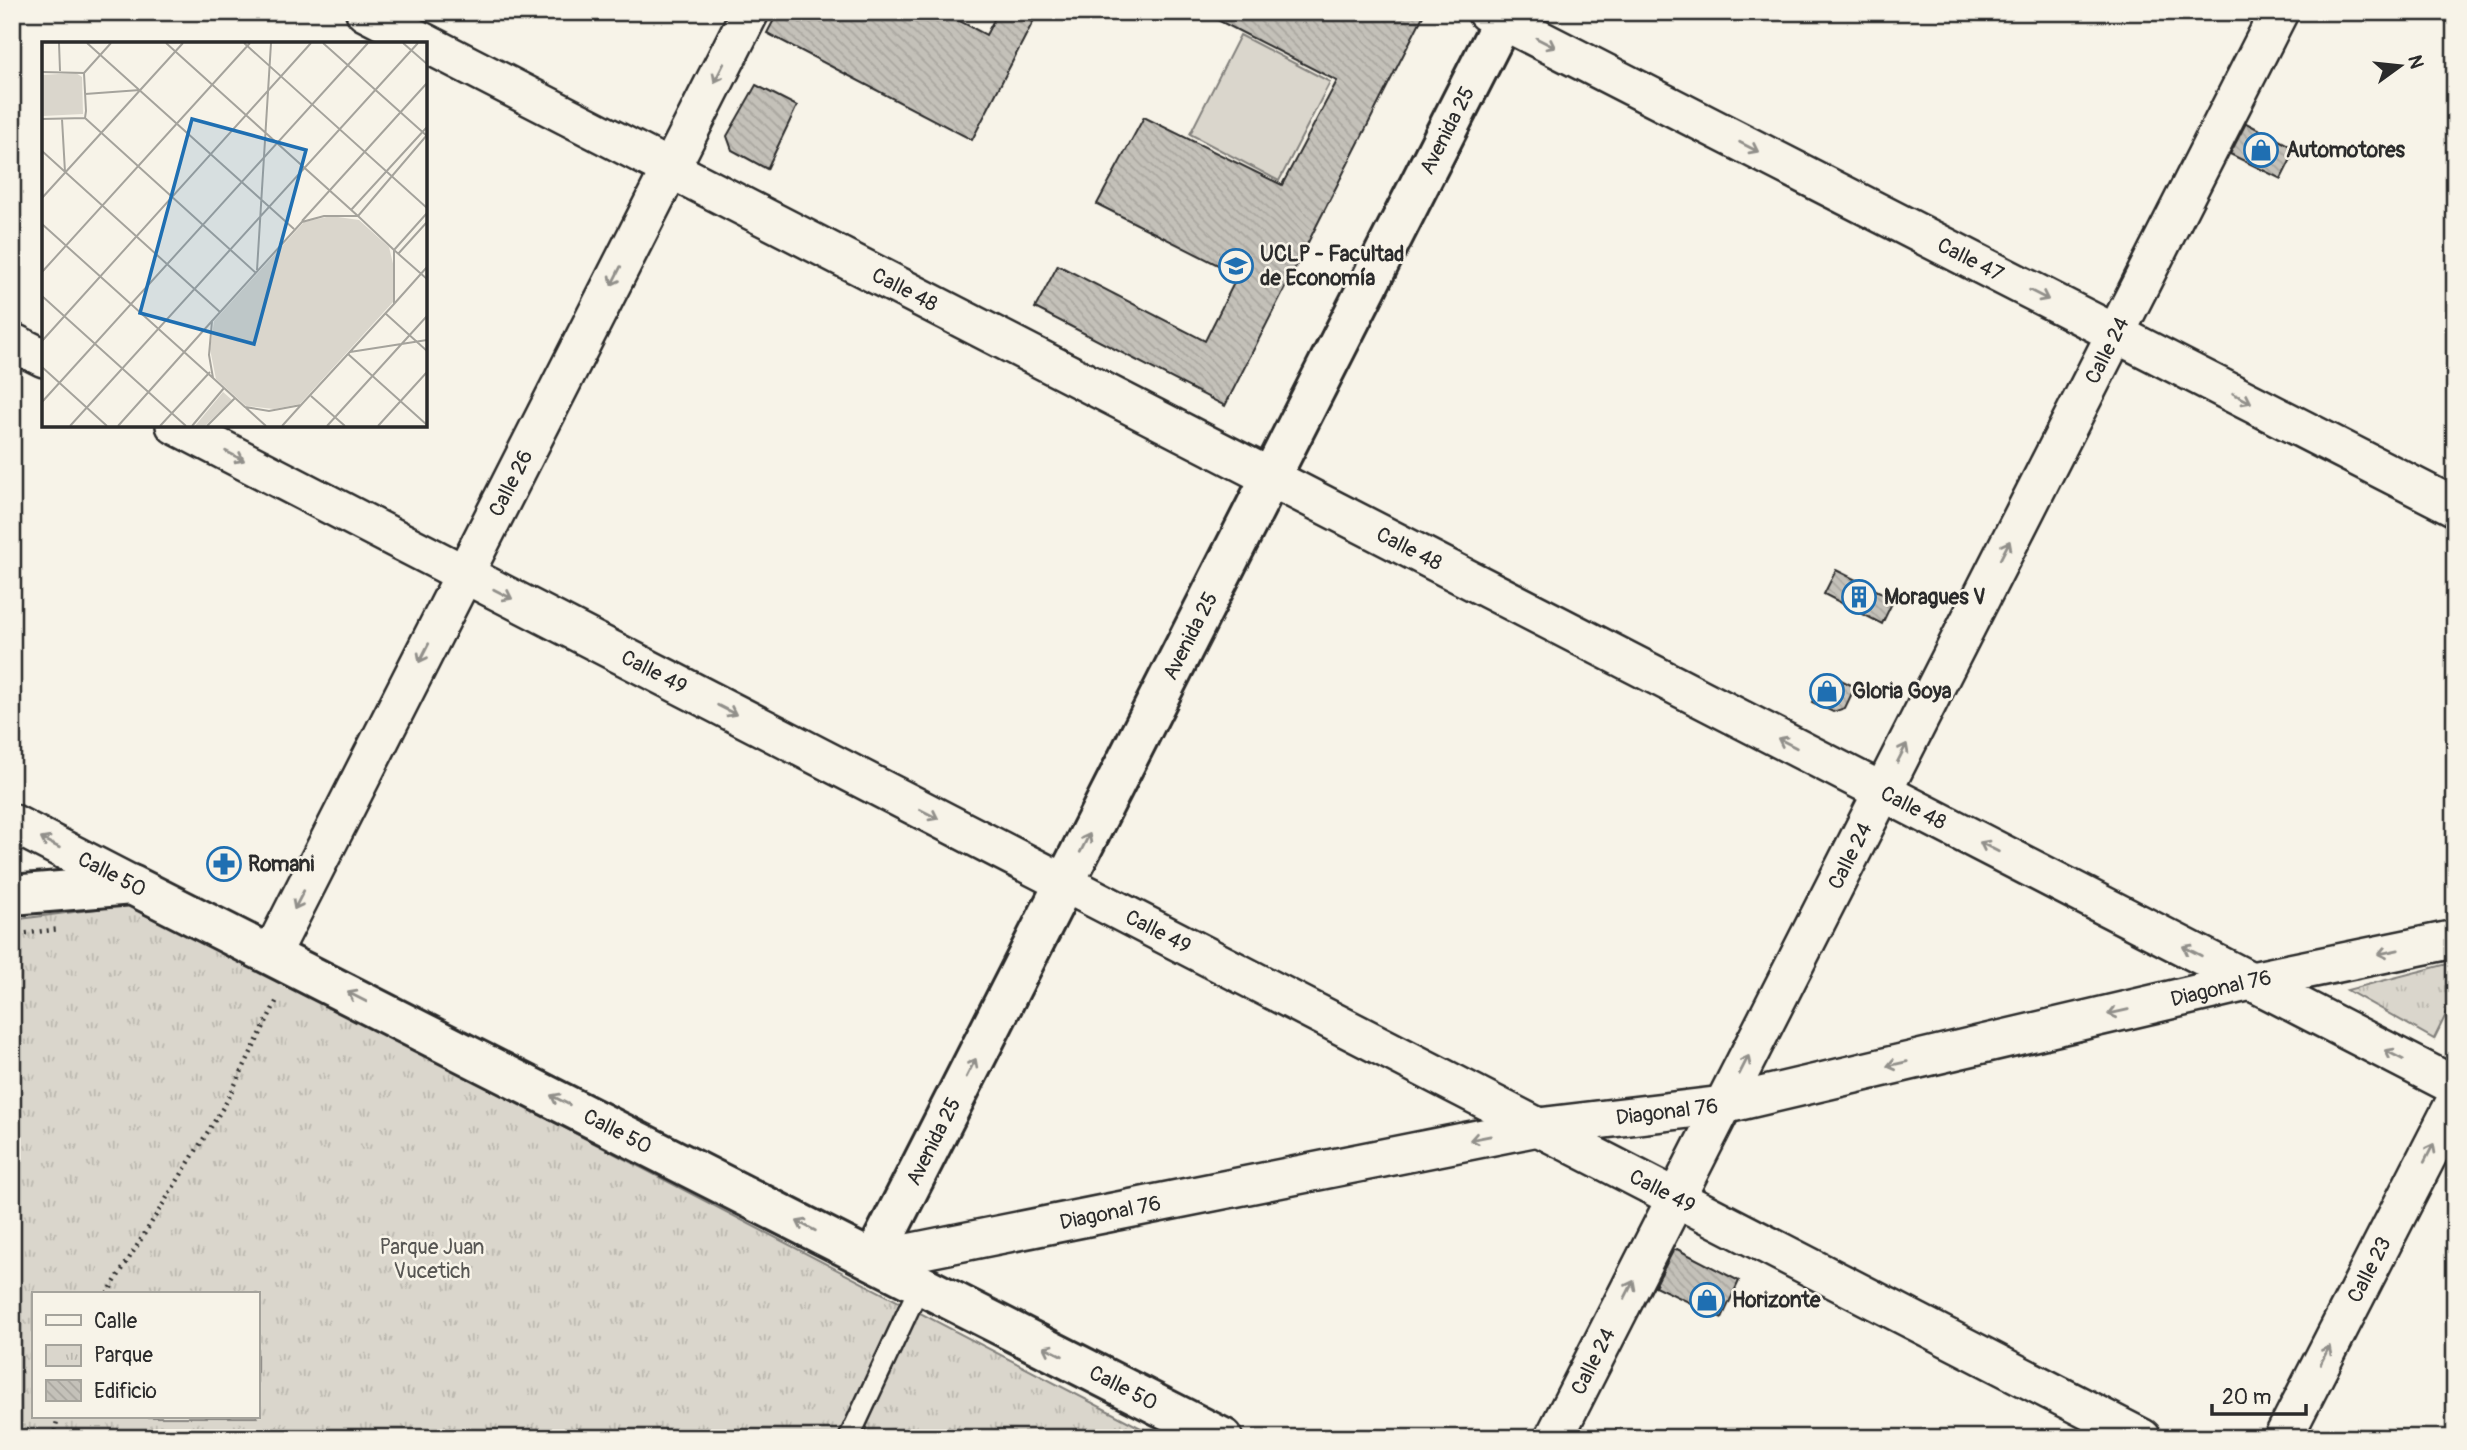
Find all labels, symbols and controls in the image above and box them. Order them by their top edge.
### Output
north arrow [2366,32,2436,102]
one-way arrow [1535,37,1556,51]
inset map [42,42,427,427]
text: N [2402,53,2429,71]
one-way arrow [712,62,726,83]
street label: Avenida 25 [1414,82,1481,179]
shop icon: Automotores [2242,131,2280,169]
place label: Automotores [2286,137,2406,164]
one-way arrow [1738,140,1759,154]
street label: Calle 47 [1932,232,2008,288]
place label: UCLP - Facultad de Economía [1260,241,1404,292]
school or university icon: UCLP - Facultad de Economía [1217,247,1255,285]
street label: Calle 48 [867,262,942,318]
one-way arrow [609,265,623,286]
one-way arrow [2028,288,2049,302]
street label: Calle 24 [2079,313,2136,389]
one-way arrow [2231,392,2252,405]
street label: Calle 26 [483,445,539,521]
one-way arrow [224,450,245,464]
street label: Calle 48 [1371,521,1446,577]
one-way arrow [1999,540,2013,561]
building icon: Moragues V [1840,578,1878,616]
place label: Moragues V [1884,584,1986,611]
one-way arrow [492,588,513,602]
street label: Avenida 25 [1157,588,1224,685]
one-way arrow [417,643,431,663]
street label: Calle 49 [616,644,692,700]
shop icon: Gloria Goya [1808,672,1846,710]
place label: Gloria Goya [1852,678,1952,705]
one-way arrow [716,704,737,717]
one-way arrow [1777,736,1798,749]
one-way arrow [1896,743,1910,764]
street label: Calle 48 [1876,780,1951,836]
one-way arrow [918,808,939,822]
street label: Calle 24 [1822,818,1879,894]
one-way arrow [1078,833,1092,854]
one-way arrow [40,835,61,849]
one-way arrow [1979,840,2000,853]
pharmacy icon: Romani [205,845,243,883]
street label: Calle 50 [73,846,151,903]
place label: Romani [248,851,314,878]
one-way arrow [291,889,305,910]
street label: Calle 49 [1120,904,1196,960]
one-way arrow [2182,943,2203,957]
one-way arrow [2377,946,2400,960]
street label: Diagonal 76 [2168,964,2274,1013]
one-way arrow [347,990,368,1003]
one-way arrow [2107,1006,2130,1019]
one-way arrow [2384,1047,2405,1061]
one-way arrow [1737,1055,1751,1076]
one-way arrow [964,1058,978,1078]
one-way arrow [1886,1059,1908,1072]
one-way arrow [550,1093,571,1107]
street label: Avenida 25 [900,1093,967,1190]
street label: Diagonal 76 [1614,1093,1720,1132]
street label: Calle 50 [579,1103,656,1160]
one-way arrow [1469,1132,1492,1146]
one-way arrow [2422,1143,2436,1164]
street label: Calle 49 [1625,1163,1700,1220]
street label: Diagonal 76 [1057,1190,1164,1236]
one-way arrow [797,1218,817,1232]
street label: Calle 23 [2341,1232,2398,1308]
park label: Parque Juan Vucetich [380,1234,484,1285]
one-way arrow [1623,1280,1637,1301]
shop icon: Horizonte [1688,1281,1726,1319]
place label: Horizonte [1732,1287,1821,1314]
legend [32,1292,259,1418]
text: Calle [94,1308,138,1335]
street label: Calle 24 [1565,1324,1622,1400]
text: Parque [94,1342,153,1369]
one-way arrow [1043,1344,1064,1358]
one-way arrow [2319,1345,2333,1366]
street label: Calle 50 [1084,1359,1162,1417]
scale bar [2212,1373,2306,1417]
text: Edificio [94,1378,157,1405]
text: 20 m [2222,1384,2271,1411]

